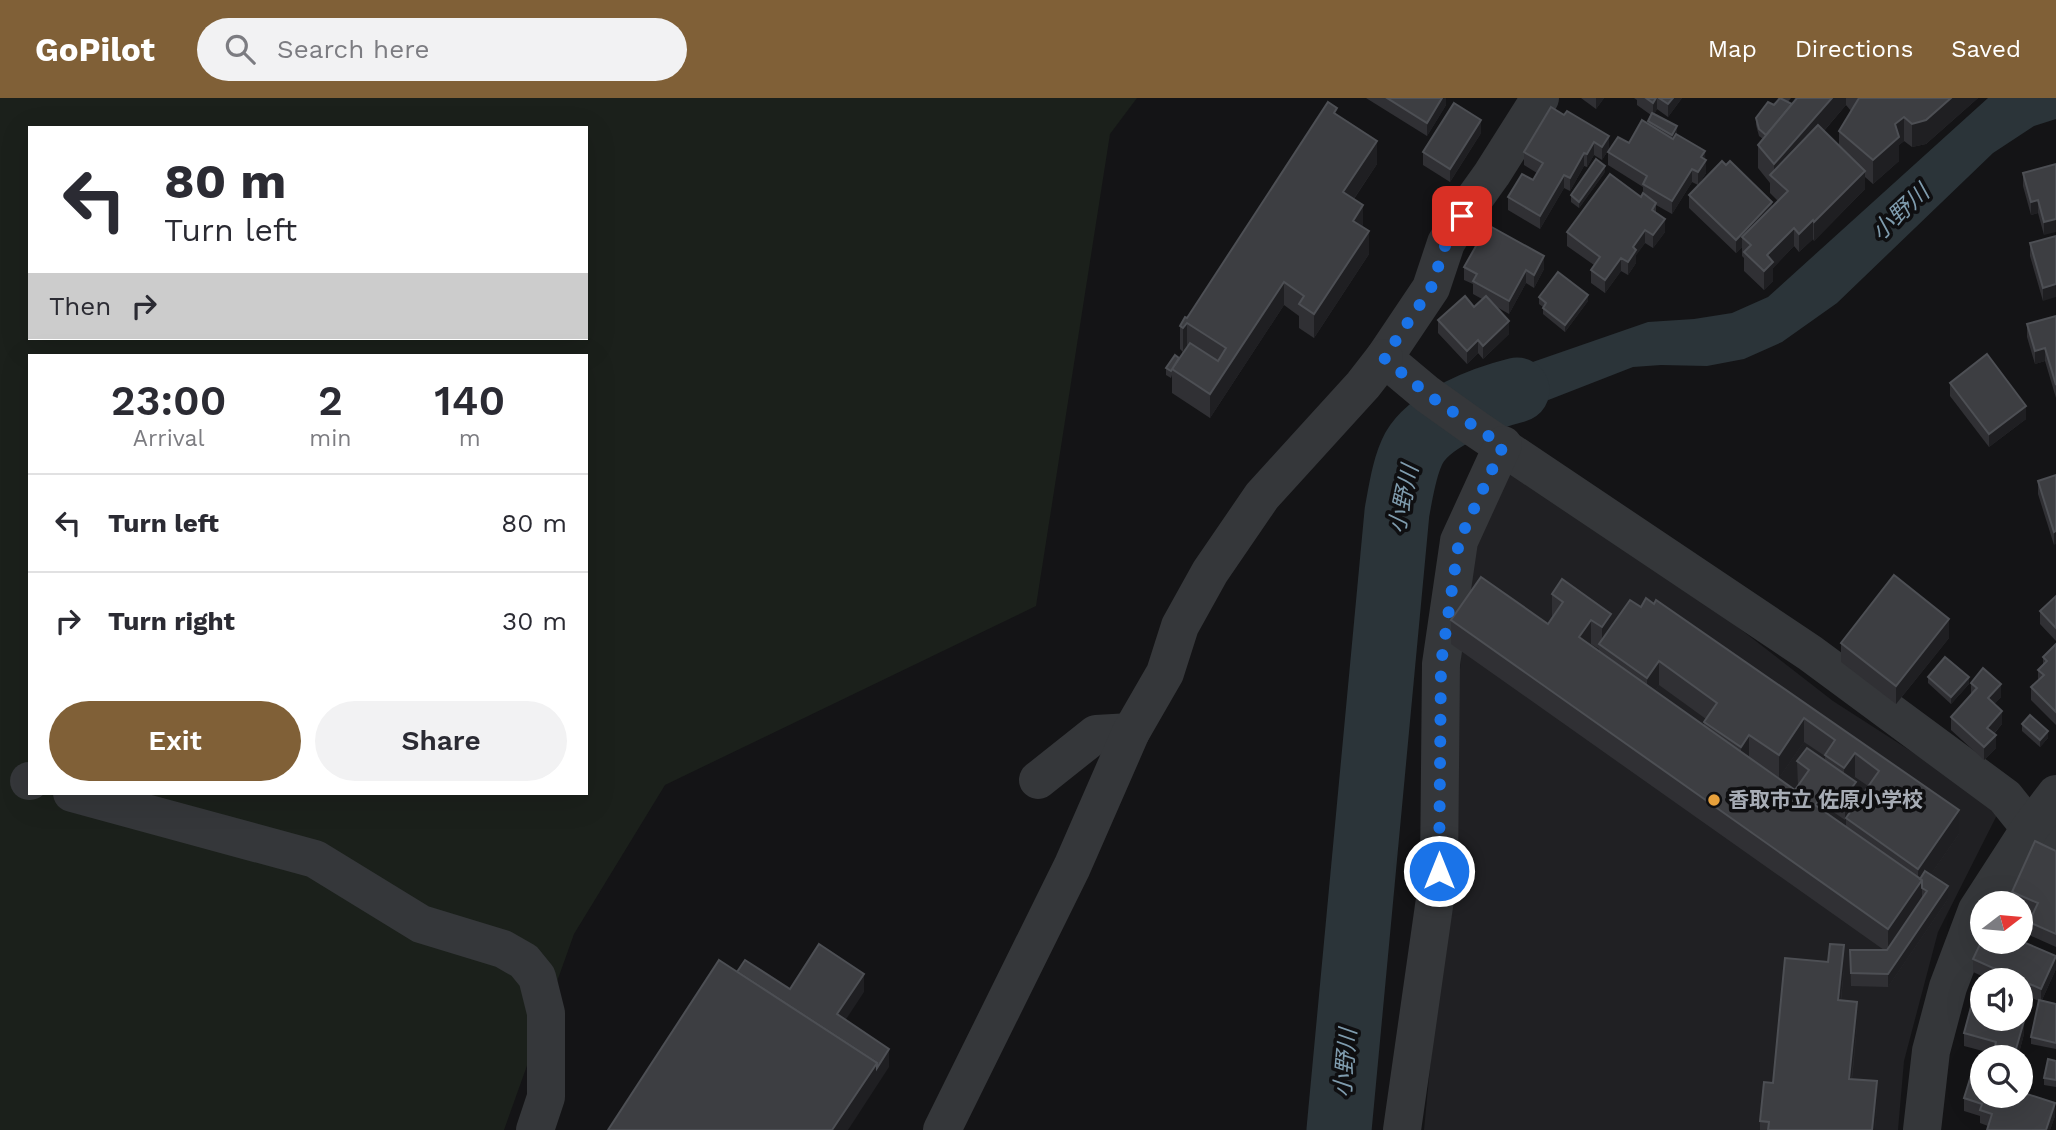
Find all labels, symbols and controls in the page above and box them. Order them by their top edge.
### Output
search box [197,18,687,81]
text: GoPilot [35,30,155,69]
icon: search [221,30,259,68]
text: Search here [277,34,429,64]
text: Map [1708,35,1757,63]
text: Directions [1795,35,1913,63]
text: Saved [1951,35,2021,63]
text: 80 m [164,152,286,210]
icon: left [49,154,140,245]
water label: 小野川 [1866,177,1937,246]
pin [1432,186,1492,246]
icon: arrive [1443,197,1481,235]
text: Turn left [164,211,297,249]
icon: right [125,287,163,325]
text: Then [49,291,111,321]
text: 23:00 [111,376,226,425]
text: 2 [318,376,343,425]
text: 140 [434,376,505,425]
text: Arrival [133,425,205,452]
text: min [309,425,352,452]
text: m [459,425,481,452]
water label: 小野川 [1383,460,1424,536]
icon: left [49,504,87,542]
text: Turn left [108,508,219,538]
text: 80 m [501,508,567,538]
icon: right [49,602,87,640]
text: Turn right [108,606,235,636]
text: 30 m [502,606,567,636]
button: Exit [49,701,301,781]
button: Share [315,701,567,781]
place label: 香取市立 佐原小学校 [1728,787,1923,812]
marker: 香取市立 佐原小学校 [1706,792,1722,808]
position arrow [1402,834,1476,908]
north arrow [1970,891,2034,954]
map controls [1970,891,2033,1108]
button: sound [1970,968,2033,1031]
water label: 小野川 [1329,1025,1362,1099]
button: search [1970,1045,2033,1108]

